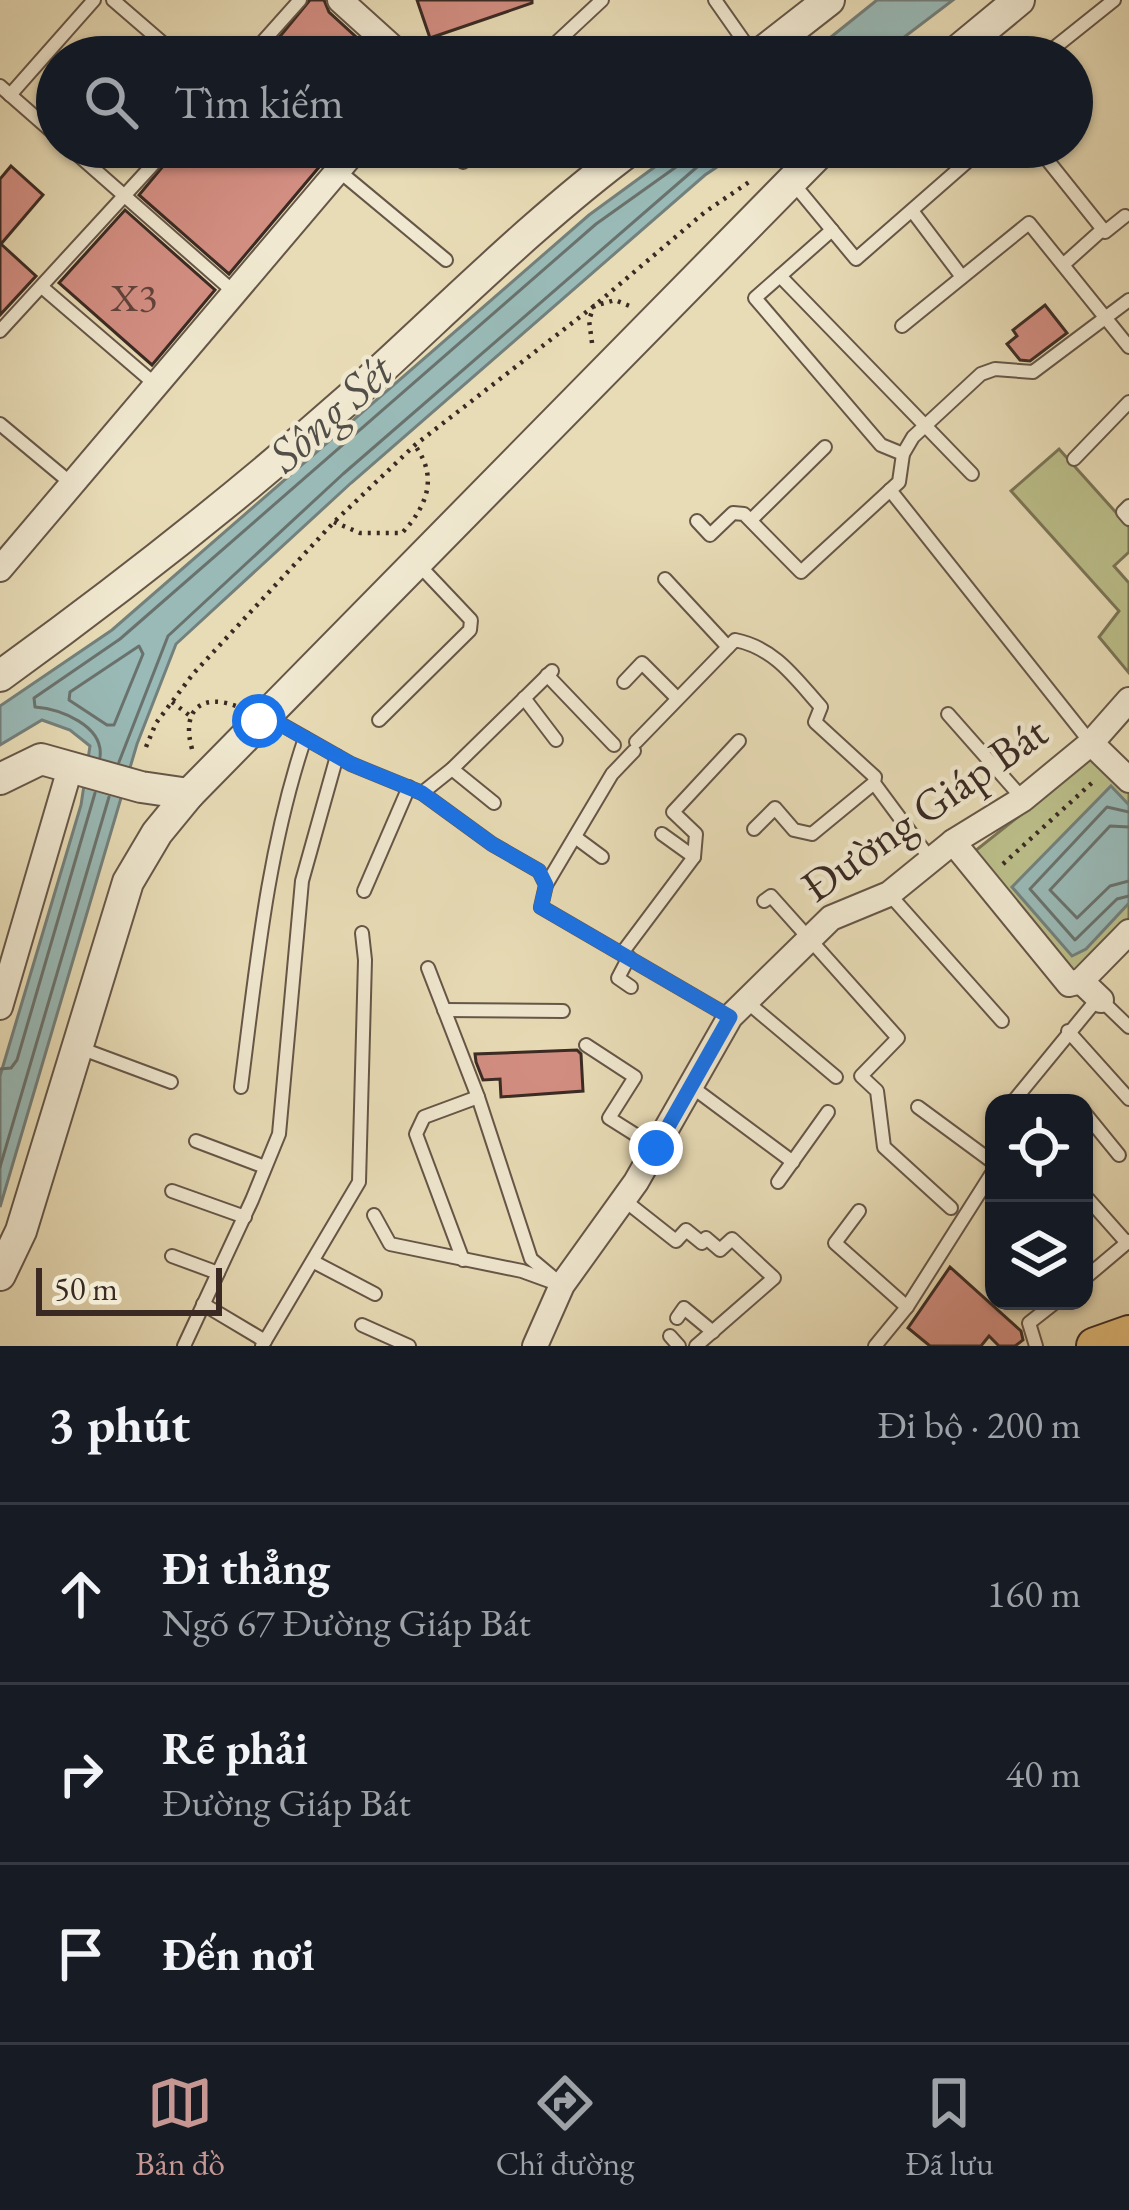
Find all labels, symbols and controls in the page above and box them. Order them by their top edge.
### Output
search box [36,36,1093,168]
icon: search [78,69,144,135]
text: Tìm kiếm [174,73,344,131]
house number: X3 [110,272,157,323]
water label: Sông Sét [253,338,407,485]
route start [232,694,286,748]
street label: Đường Giáp Bát [790,702,1058,914]
map controls [985,1094,1093,1310]
button: locate [985,1094,1093,1202]
route end [629,1121,683,1175]
button: layers [985,1202,1093,1310]
scale bar [36,1262,222,1315]
text: 50 m [54,1267,118,1310]
text: 3 phút [48,1391,190,1457]
text: Đi bộ · 200 m [877,1399,1081,1450]
text: Đi thẳng [162,1539,330,1597]
icon: ahead [48,1561,114,1627]
text: 160 m [987,1568,1081,1619]
text: Ngõ 67 Đường Giáp Bát [162,1597,531,1648]
text: Rẽ phải [162,1719,308,1777]
icon: right [48,1741,114,1807]
text: 40 m [1005,1748,1081,1799]
text: Đường Giáp Bát [162,1777,411,1828]
icon: arrive [48,1921,114,1987]
text: Đến nơi [162,1925,315,1983]
tab: Bản đồ [135,2070,225,2185]
tab: Chỉ đường [496,2070,634,2185]
tab: Đã lưu [905,2070,994,2185]

